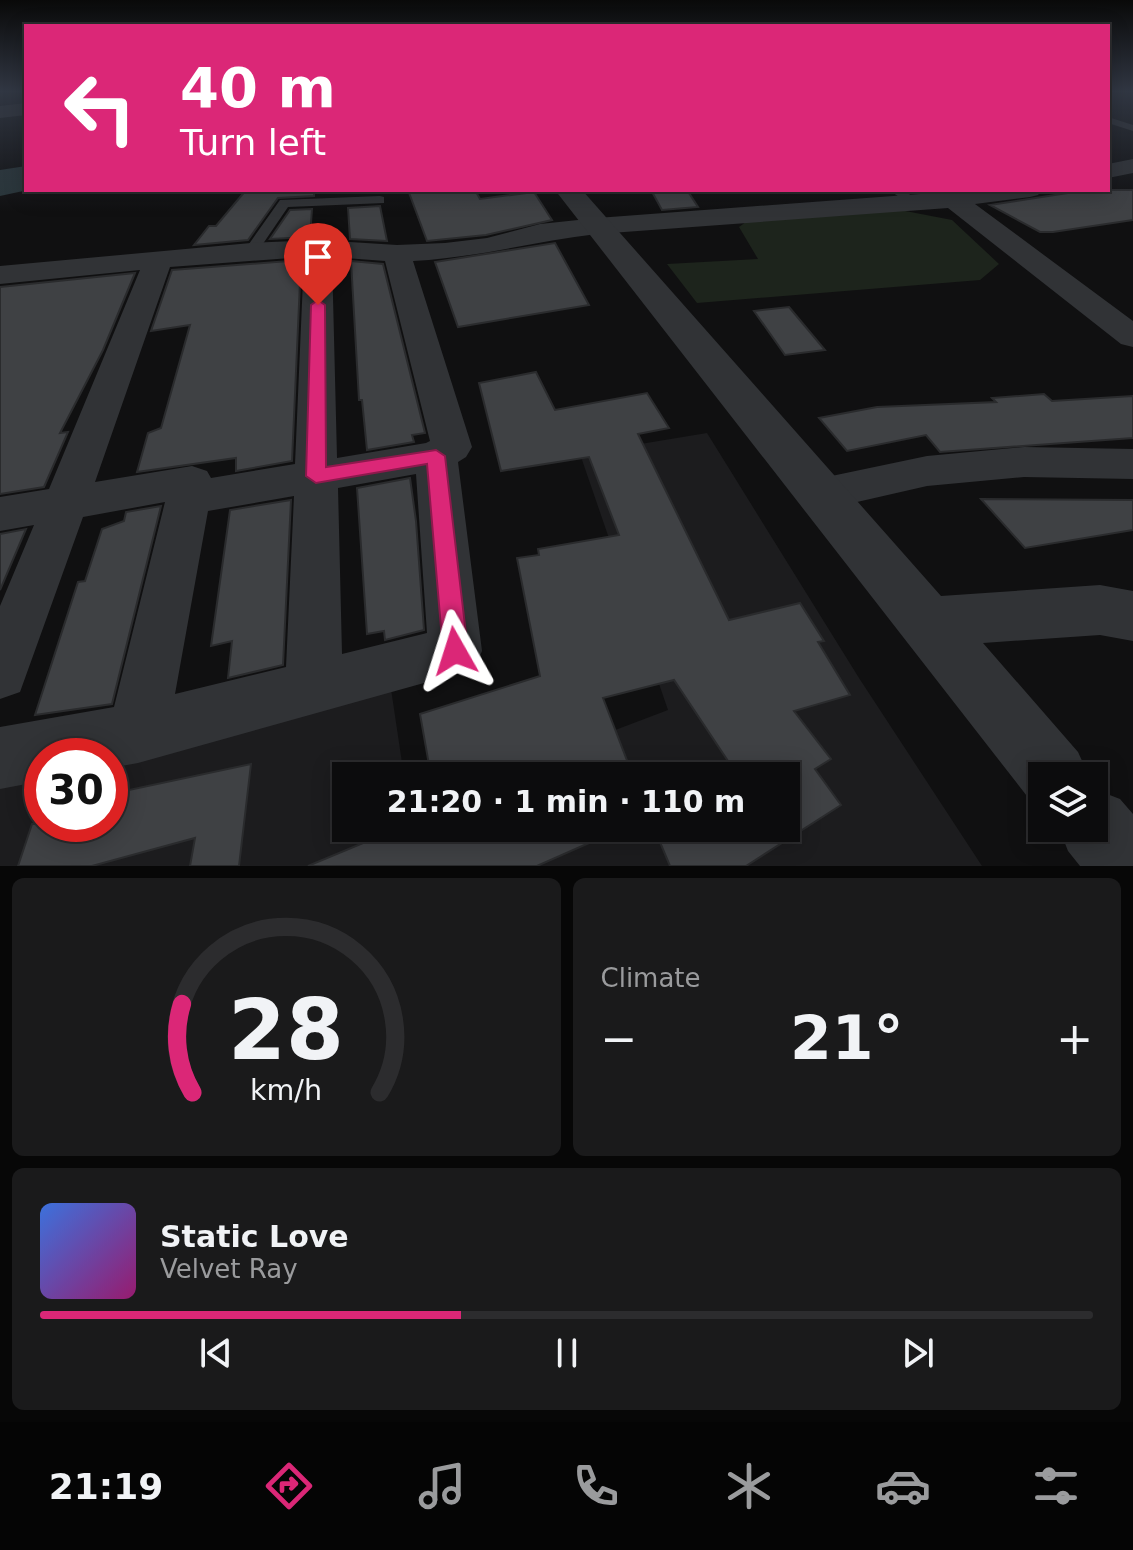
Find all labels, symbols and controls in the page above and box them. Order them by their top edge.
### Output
text: 40 m [180,55,336,120]
icon: left [48,56,152,160]
text: Turn left [180,122,326,163]
pin [284,223,352,305]
icon: arrive [296,235,340,279]
position arrow [413,609,497,693]
speed limit sign: 30 [24,738,128,842]
map controls [1028,762,1108,842]
button: layers [1028,762,1108,842]
text: 21:20 · 1 min · 110 m [387,784,745,819]
text: Climate [601,963,701,993]
text: 28 [228,982,344,1079]
text: 21° [790,1003,904,1073]
text: − [601,1013,637,1064]
text: + [1056,1013,1093,1064]
text: km/h [250,1073,322,1107]
text: Static Love [160,1219,349,1254]
text: Velvet Ray [160,1254,298,1284]
icon: previous [194,1331,238,1375]
icon: pause [545,1331,589,1375]
icon: next [896,1331,940,1375]
icon: directions [261,1458,317,1514]
icon: music [414,1458,470,1514]
icon: phone [568,1458,624,1514]
icon: climate [721,1458,777,1514]
icon: car [875,1458,931,1514]
icon: filters [1028,1458,1084,1514]
text: 21:19 [49,1466,163,1507]

